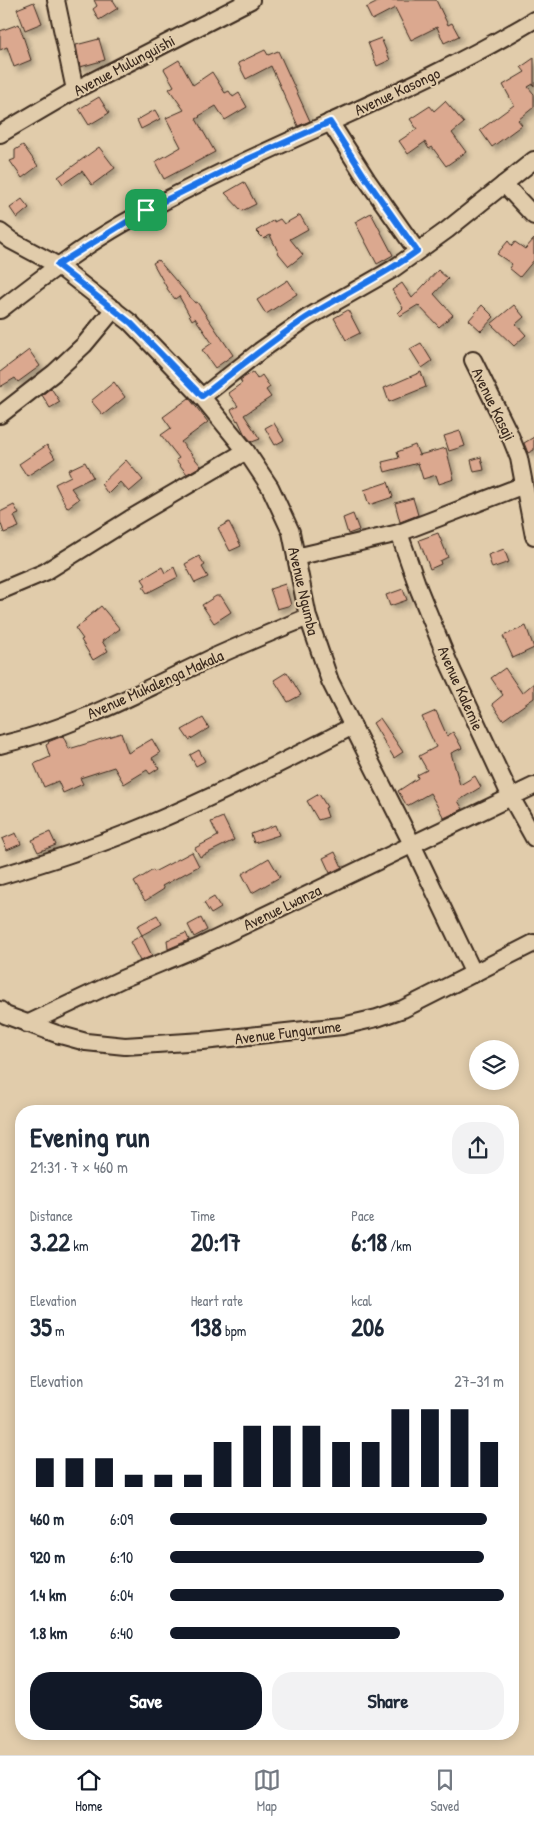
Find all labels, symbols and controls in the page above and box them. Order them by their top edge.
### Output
street label: Avenue Mulunguishi [70,29,178,101]
street label: Avenue Kasongo [351,61,444,120]
pin [125,189,167,231]
icon: arrive [132,196,160,224]
street label: Avenue Kasaji [467,364,521,444]
street label: Avenue Ngumba [283,545,325,637]
street label: Avenue Kalemie [433,642,490,734]
street label: Avenue Mukalenga Makala [83,644,227,724]
street label: Avenue Lwanza [239,879,325,935]
street label: Avenue Fungurume [233,1014,343,1049]
map controls [469,1040,519,1090]
button: layers [469,1040,519,1090]
text: Evening run [30,1118,150,1156]
button: share [452,1122,504,1174]
text: 21:31 · 7 × 460 m [30,1156,128,1178]
text: Distance [30,1206,73,1225]
text: Time [191,1206,215,1225]
text: Pace [351,1206,375,1225]
text: 3.22 [30,1225,70,1259]
text: 20:17 [191,1225,241,1259]
text: 6:18 [351,1225,387,1259]
text: km [70,1236,89,1255]
text: /km [387,1236,412,1255]
text: Elevation [30,1291,77,1310]
text: Heart rate [191,1291,243,1310]
text: kcal [351,1291,372,1310]
text: 35 [30,1310,52,1344]
text: 138 [191,1310,222,1344]
text: 206 [351,1310,384,1344]
text: m [52,1321,65,1340]
text: bpm [222,1321,246,1340]
text: Elevation [30,1370,83,1392]
text: 27–31 m [454,1370,504,1392]
text: 460 m [30,1508,64,1530]
text: 6:09 [110,1508,133,1530]
text: 920 m [30,1546,65,1568]
text: 6:10 [110,1546,133,1568]
text: 1.4 km [30,1584,66,1606]
text: 6:04 [110,1584,133,1606]
text: 1.8 km [30,1622,67,1644]
text: 6:40 [110,1622,133,1644]
button: Save [30,1672,262,1730]
button: Share [272,1672,504,1730]
tab: Home [75,1766,103,1815]
tab: Map [253,1766,281,1815]
tab: Saved [431,1766,459,1815]

